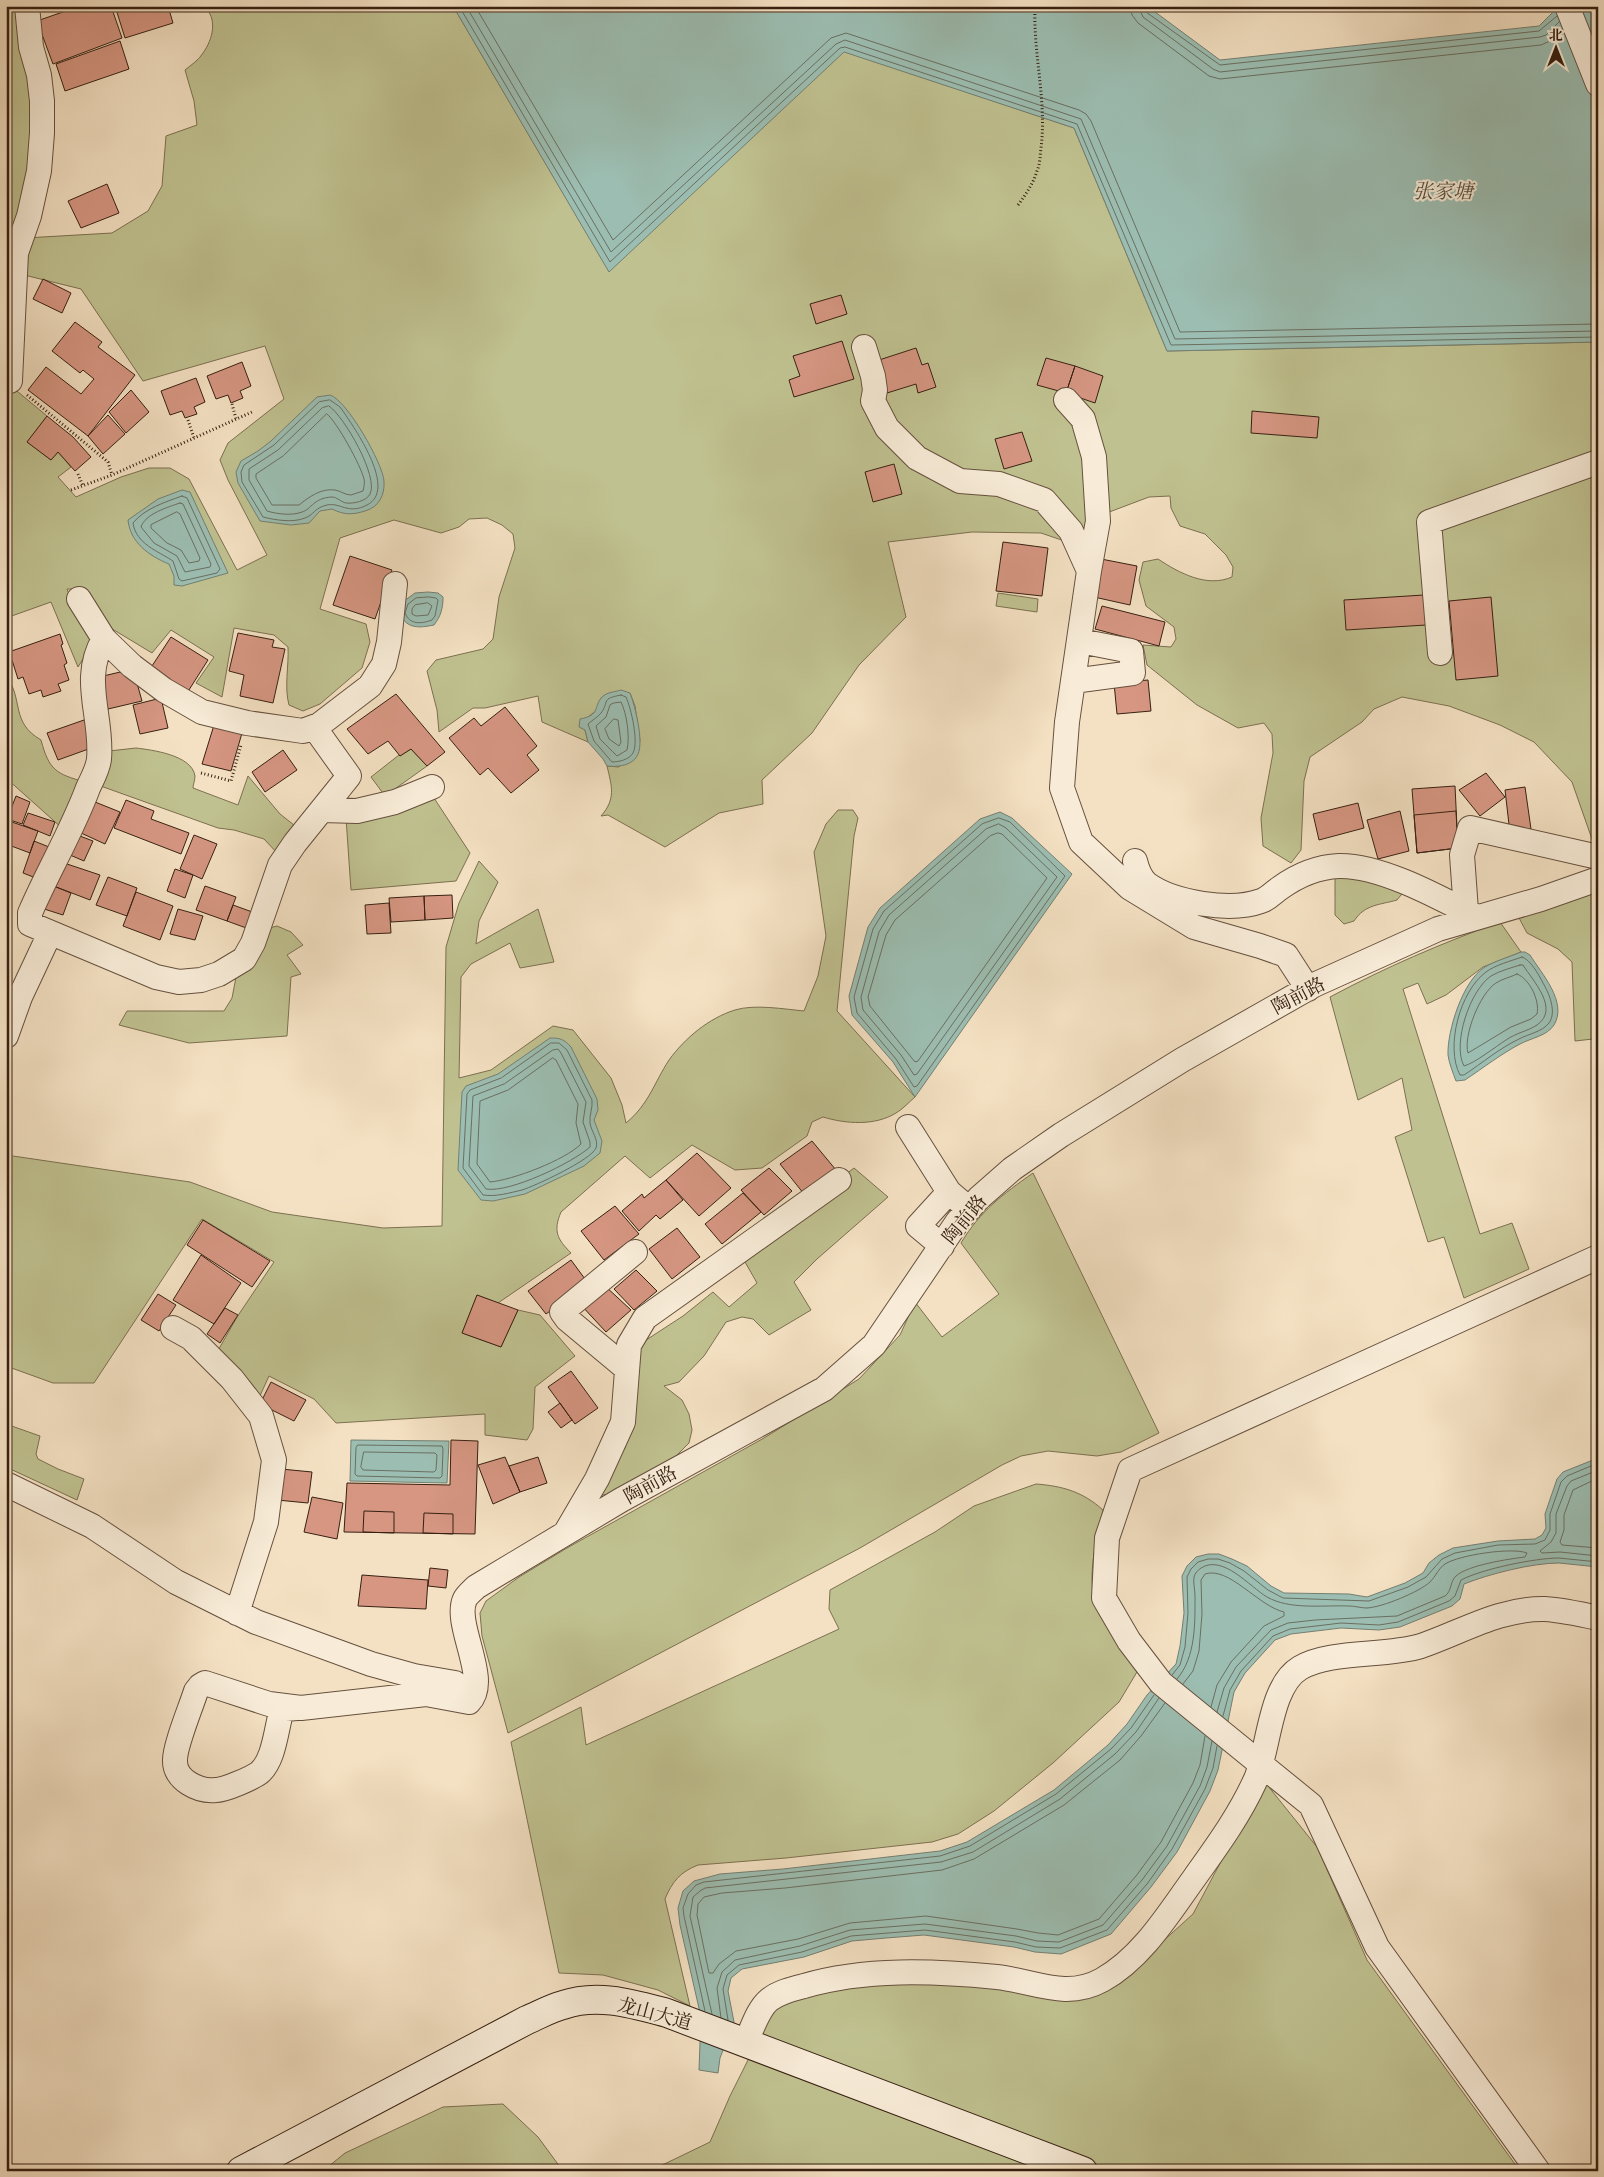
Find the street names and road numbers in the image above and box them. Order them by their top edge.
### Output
street label: 陶前路 [1268,973,1330,1021]
street label: 陶前路 [938,1191,993,1250]
street label: 陶前路 [620,1461,682,1510]
street label: 龙山大道 [615,1994,694,2036]

